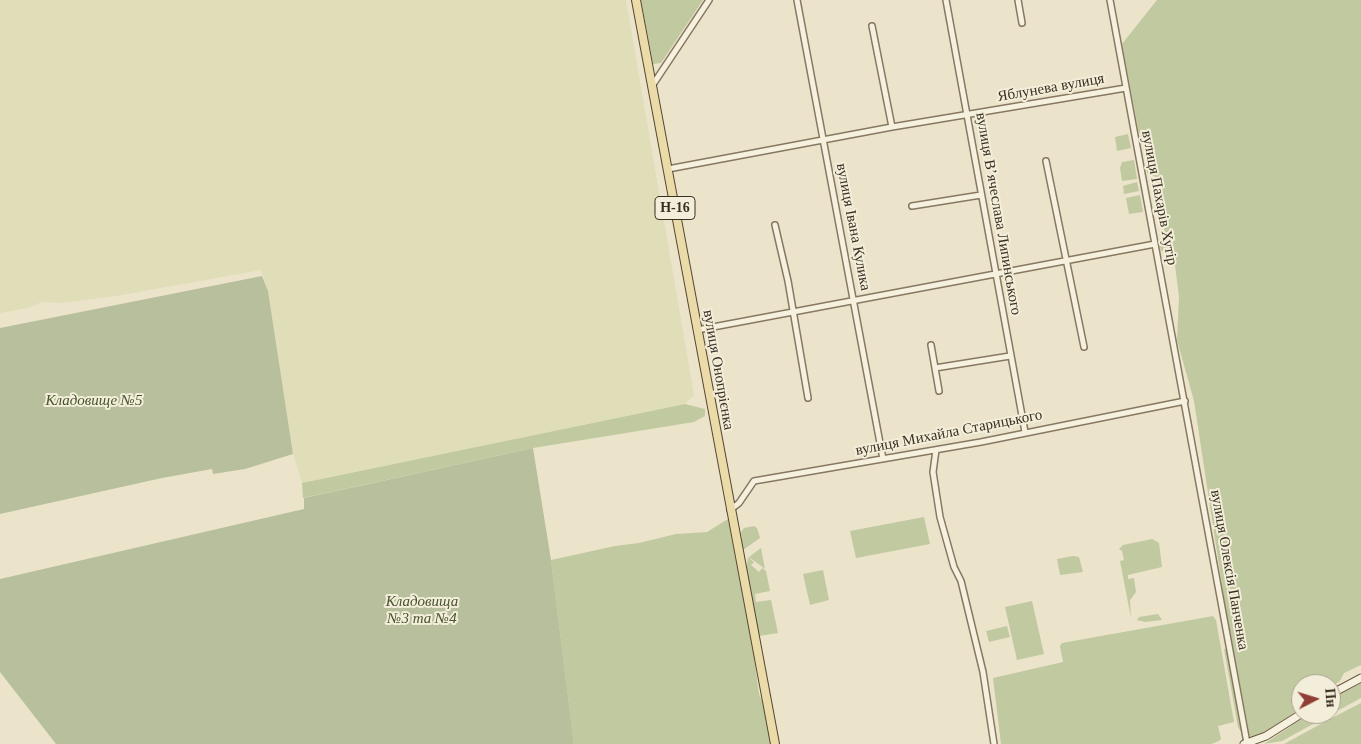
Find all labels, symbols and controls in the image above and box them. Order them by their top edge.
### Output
street label: Яблунева вулиця [996,70,1106,106]
street label: вулиця Вʼячеслава Липинського [971,111,1025,317]
street label: вулиця Пахарів Хутір [1137,129,1181,267]
street label: вулиця Івана Кулика [832,162,874,292]
road number: Н-16 [655,197,695,220]
street label: вулиця Онопрієнка [699,308,737,432]
park label: Кладовище №5 [45,392,143,410]
street label: вулиця Михайла Старицького [854,406,1044,460]
street label: вулиця Олексія Панченка [1206,488,1252,652]
park label: Кладовища №3 та №4 [386,593,458,628]
north arrow [1291,674,1341,724]
text: Пн [1322,688,1339,708]

